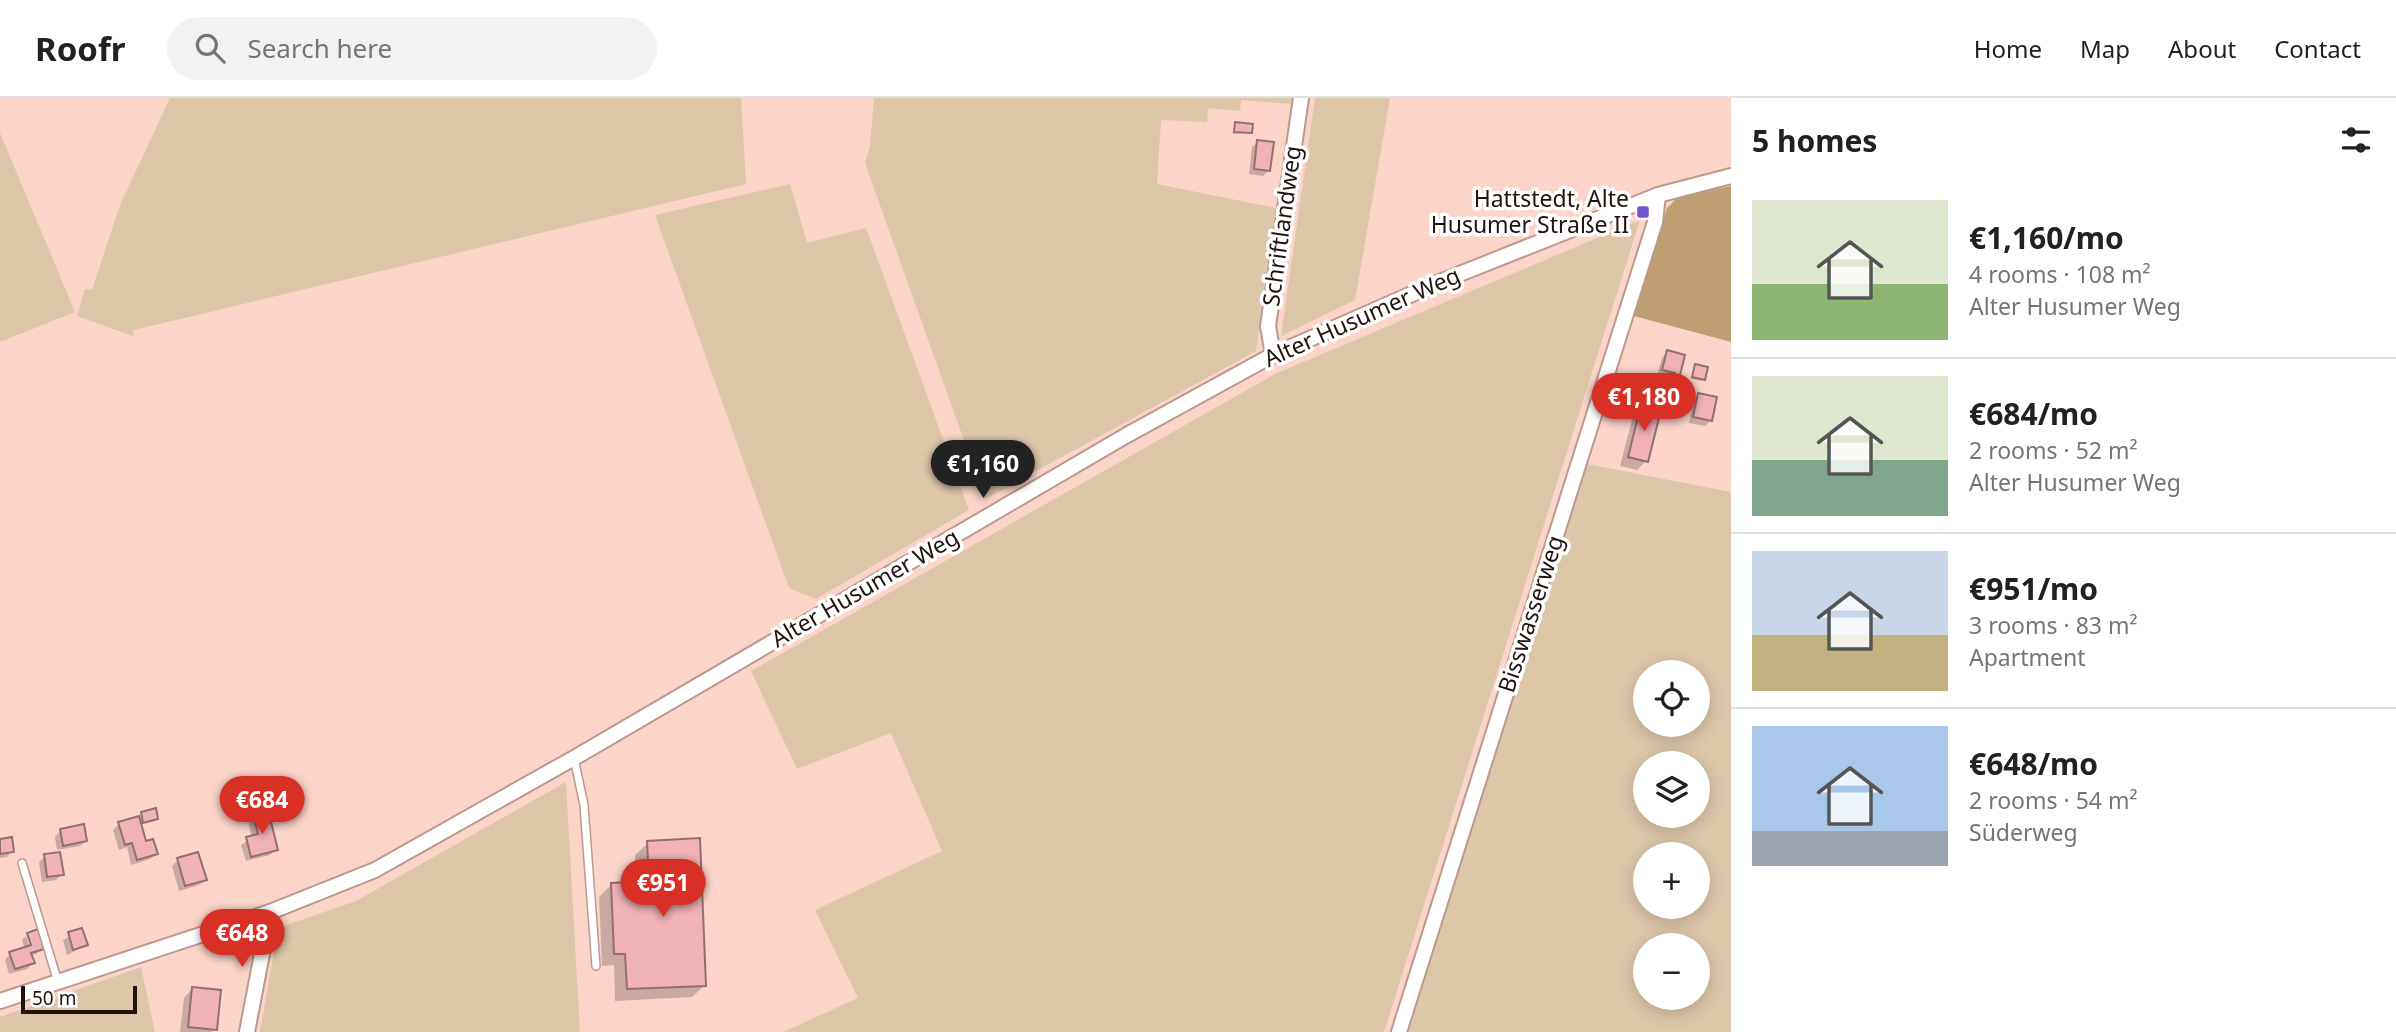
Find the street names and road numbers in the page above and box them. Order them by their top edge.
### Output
street label: Schriftlandweg [1254,143,1308,308]
street label: Alter Husumer Weg [1258,258,1465,374]
street label: Alter Husumer Weg [765,520,964,654]
street label: Bisswasserweg [1490,531,1571,696]

